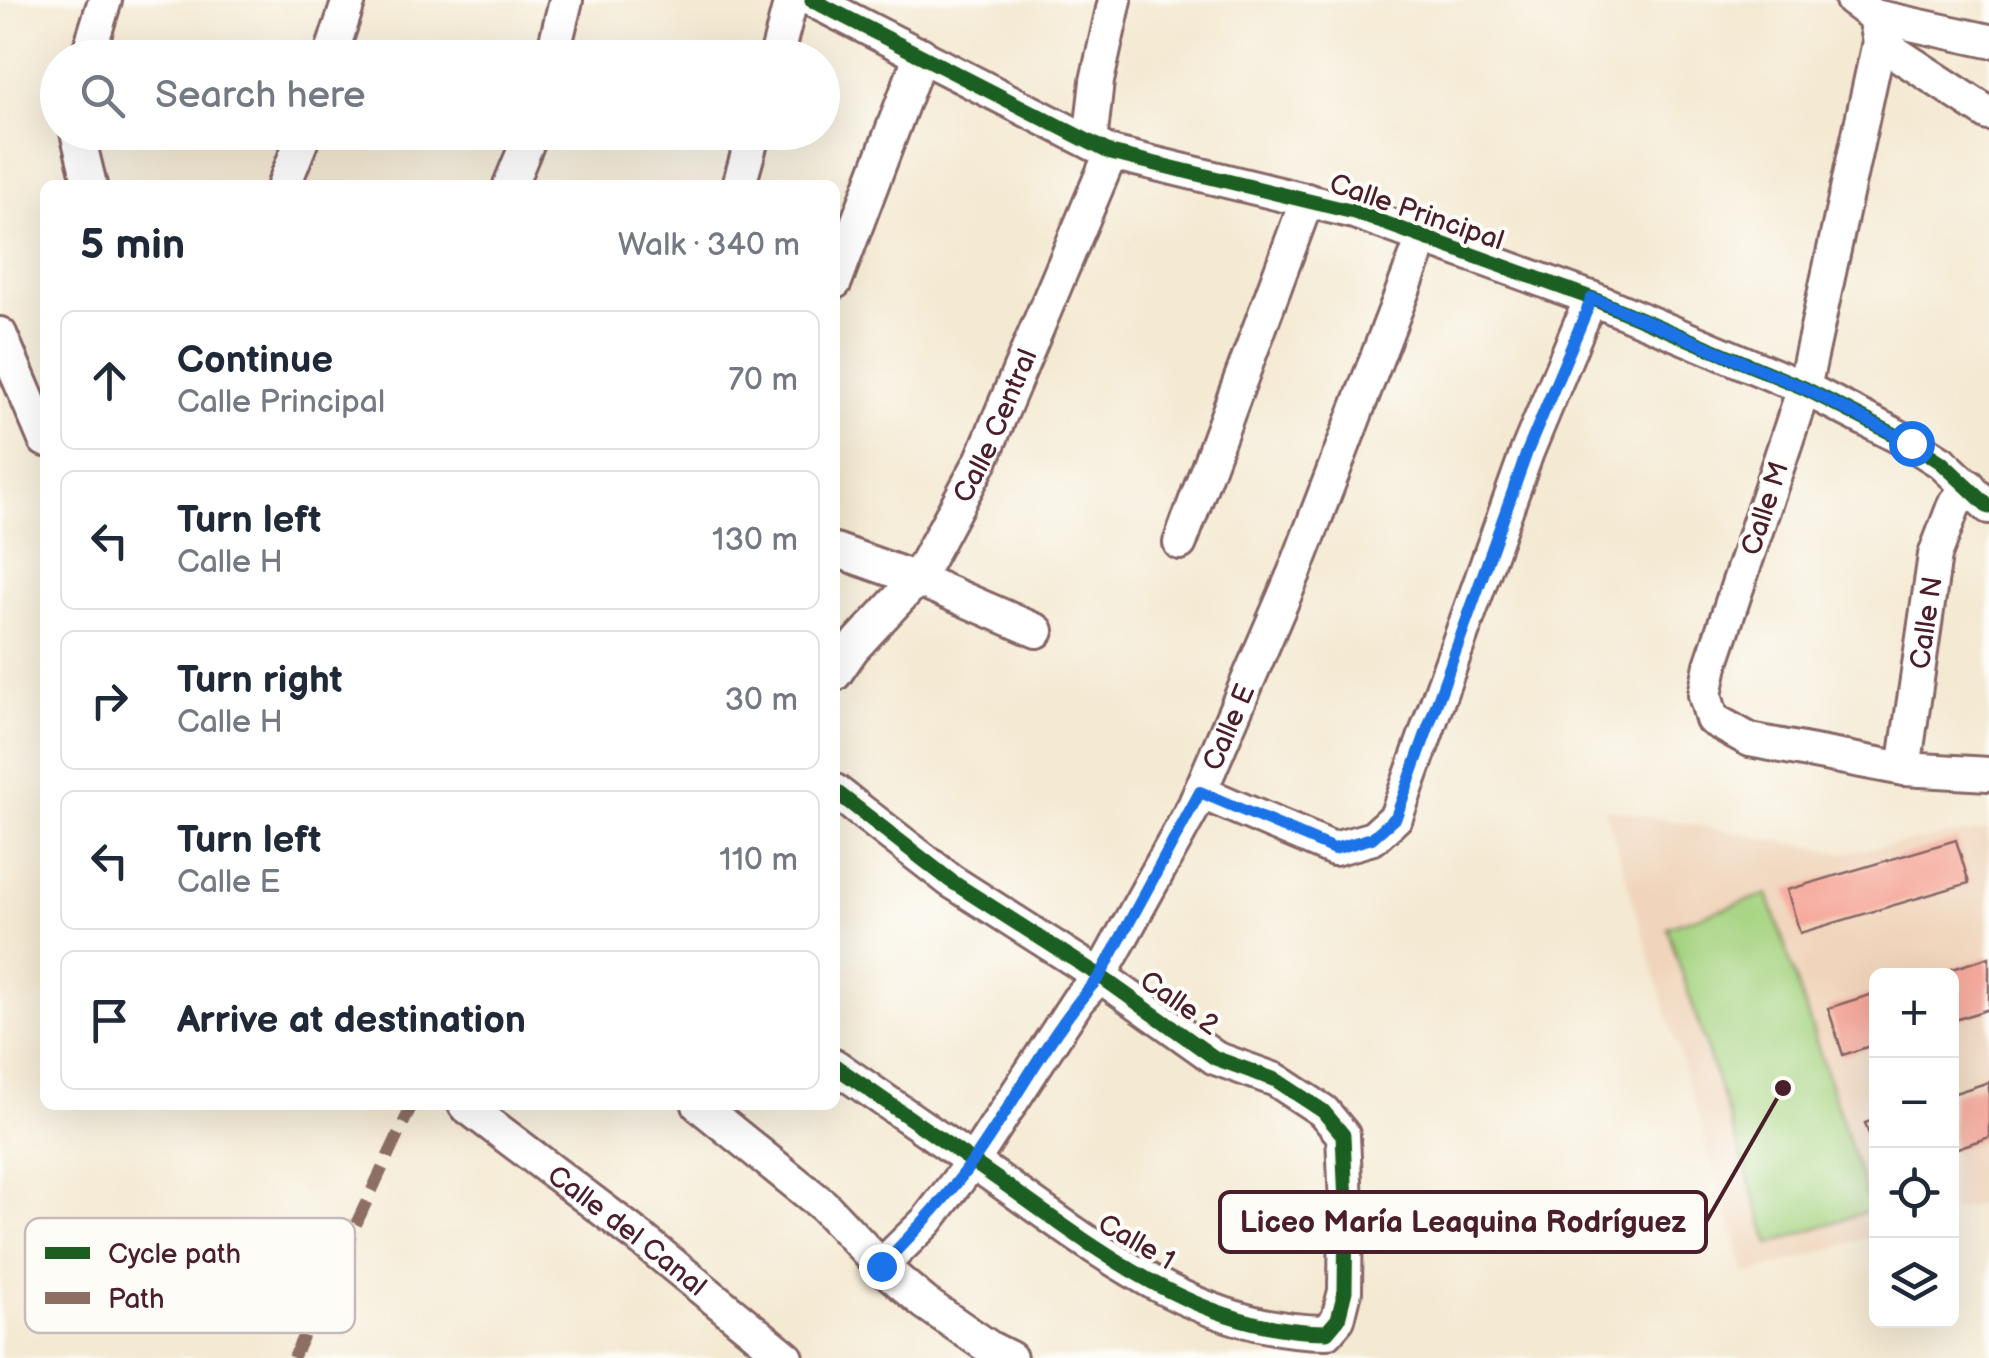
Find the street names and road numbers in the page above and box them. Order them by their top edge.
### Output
street label: Calle Principal [1325,167,1508,258]
street label: Calle Central [947,344,1045,509]
street label: Calle M [1735,458,1796,559]
street label: Calle N [1904,574,1950,671]
street label: Calle E [1196,679,1262,776]
street label: Calle 2 [1133,964,1225,1042]
street label: Calle del Canal [541,1159,713,1303]
street label: Calle 1 [1092,1207,1180,1277]

